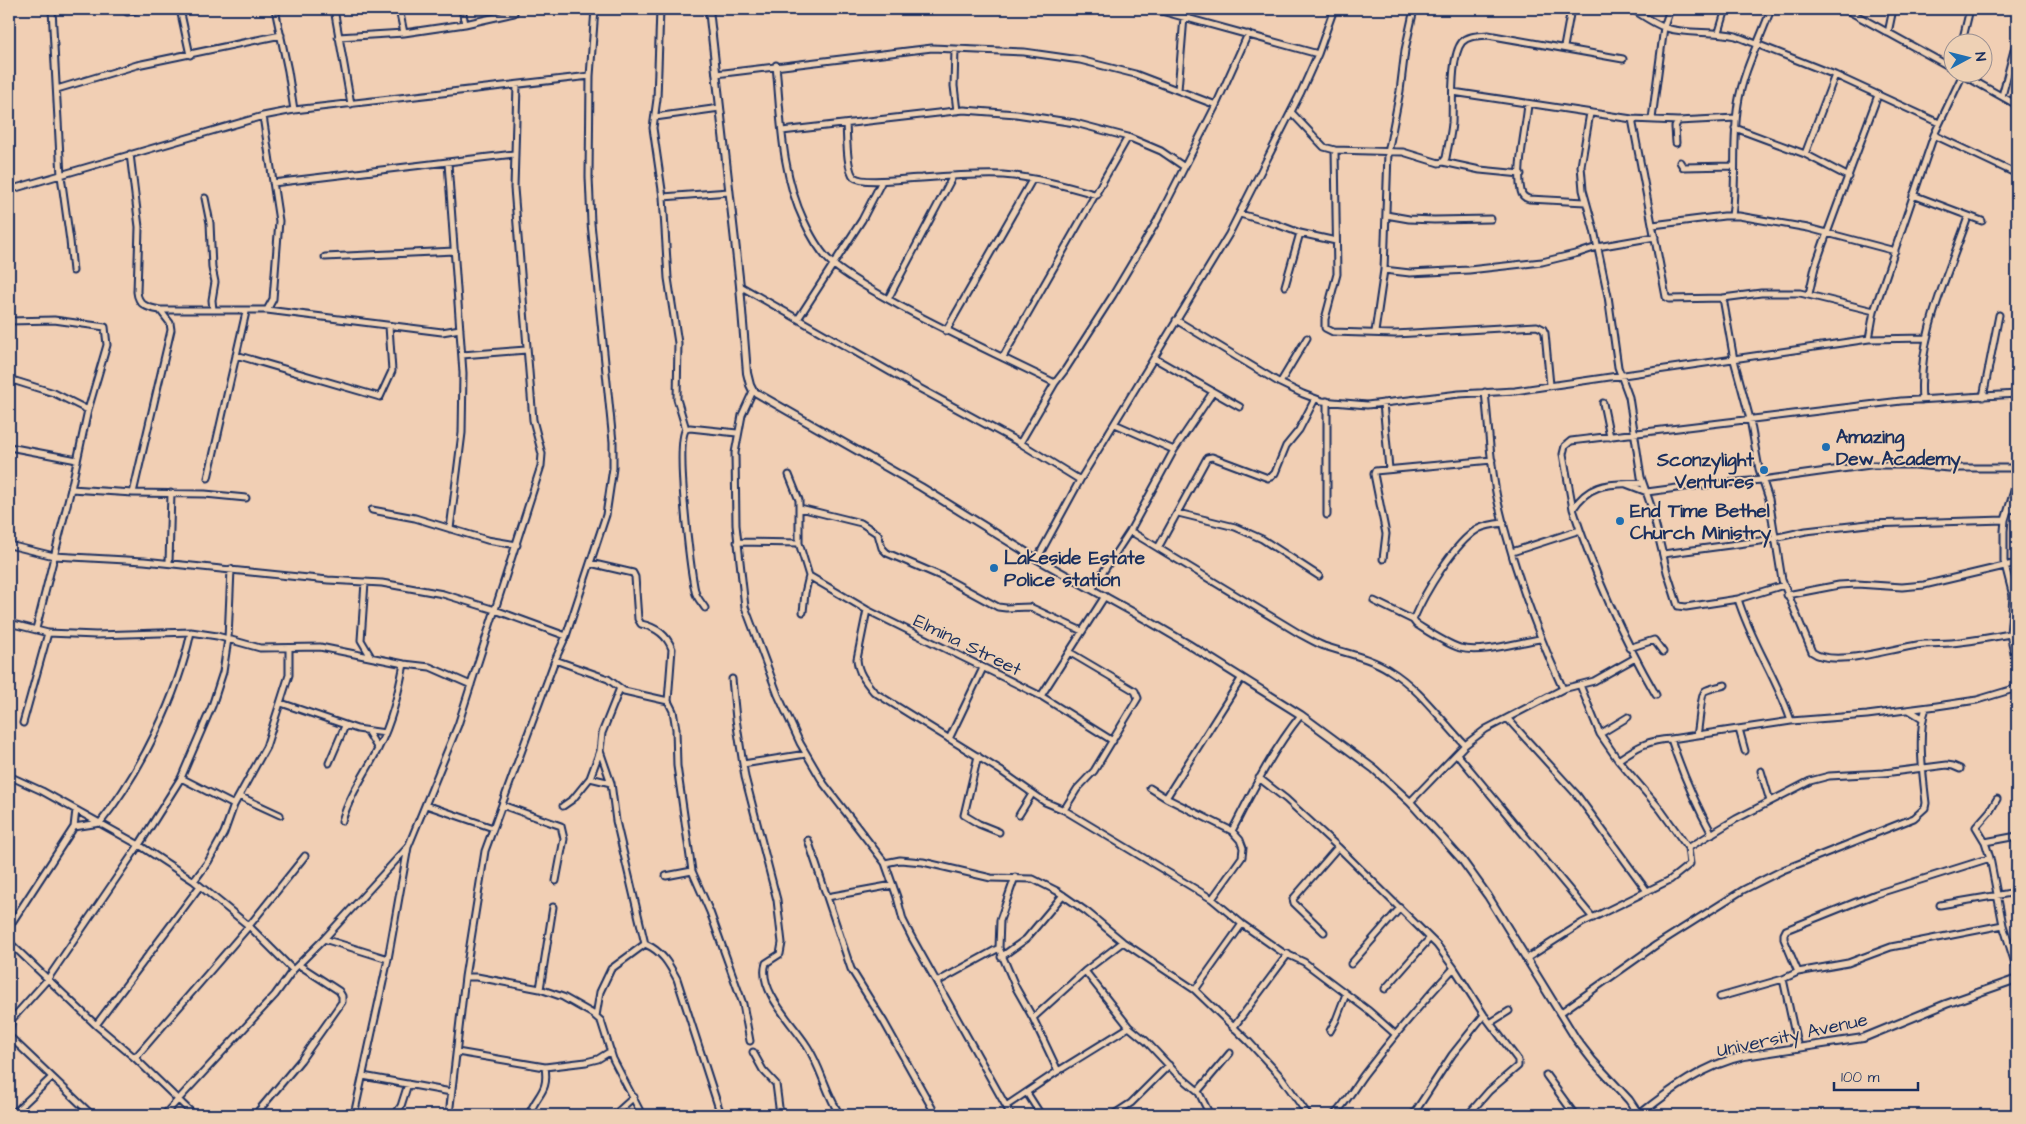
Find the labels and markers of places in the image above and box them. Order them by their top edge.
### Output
place label: Amazing Dew Academy [1836,424,1961,474]
marker: Amazing Dew Academy [1820,441,1832,453]
place label: Sconzylight Ventures [1656,447,1754,496]
marker: Sconzylight Ventures [1758,464,1770,476]
place label: End Time Bethel Church Ministry [1630,498,1772,548]
marker: End Time Bethel Church Ministry [1614,515,1626,527]
place label: Lakeside Estate Police station [1004,545,1146,594]
marker: Lakeside Estate Police station [988,562,1000,574]

